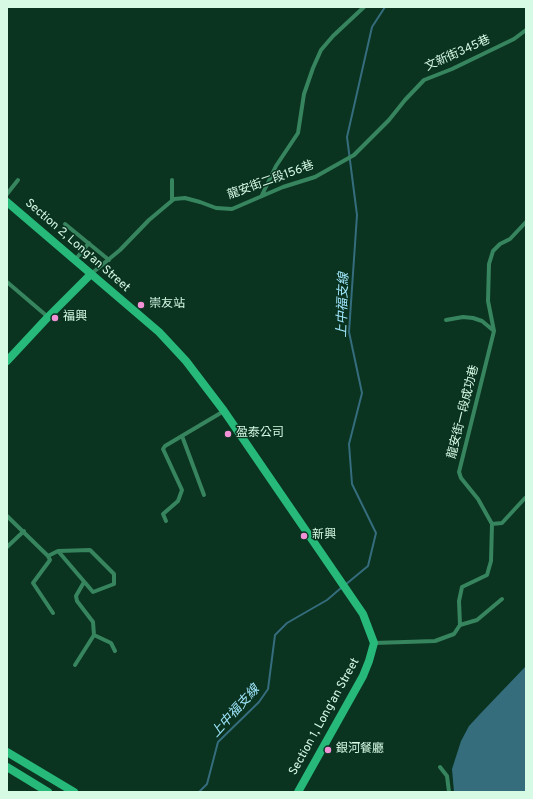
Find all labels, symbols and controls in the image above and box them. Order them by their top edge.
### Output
street label: 文新街345巷 [423,33,493,75]
street label: 龍安街二段156巷 [226,159,316,203]
street label: Section 2, Long'an Street [21,196,133,296]
water label: 上中福支線 [335,272,353,338]
place label: 崇友站 [149,298,185,312]
marker: 崇友站 [136,300,146,310]
place label: 福興 [63,311,87,325]
marker: 福興 [50,313,60,323]
street label: 龍安街一段成功巷 [445,364,483,460]
place label: 盈泰公司 [236,427,284,441]
marker: 盈泰公司 [223,429,233,439]
place label: 新興 [312,529,336,543]
marker: 新興 [299,531,309,541]
street label: Section 1, Long'an Street [287,656,363,778]
water label: 上中福支線 [208,683,264,741]
place label: 銀河餐廳 [336,743,384,757]
marker: 銀河餐廳 [323,745,333,755]

